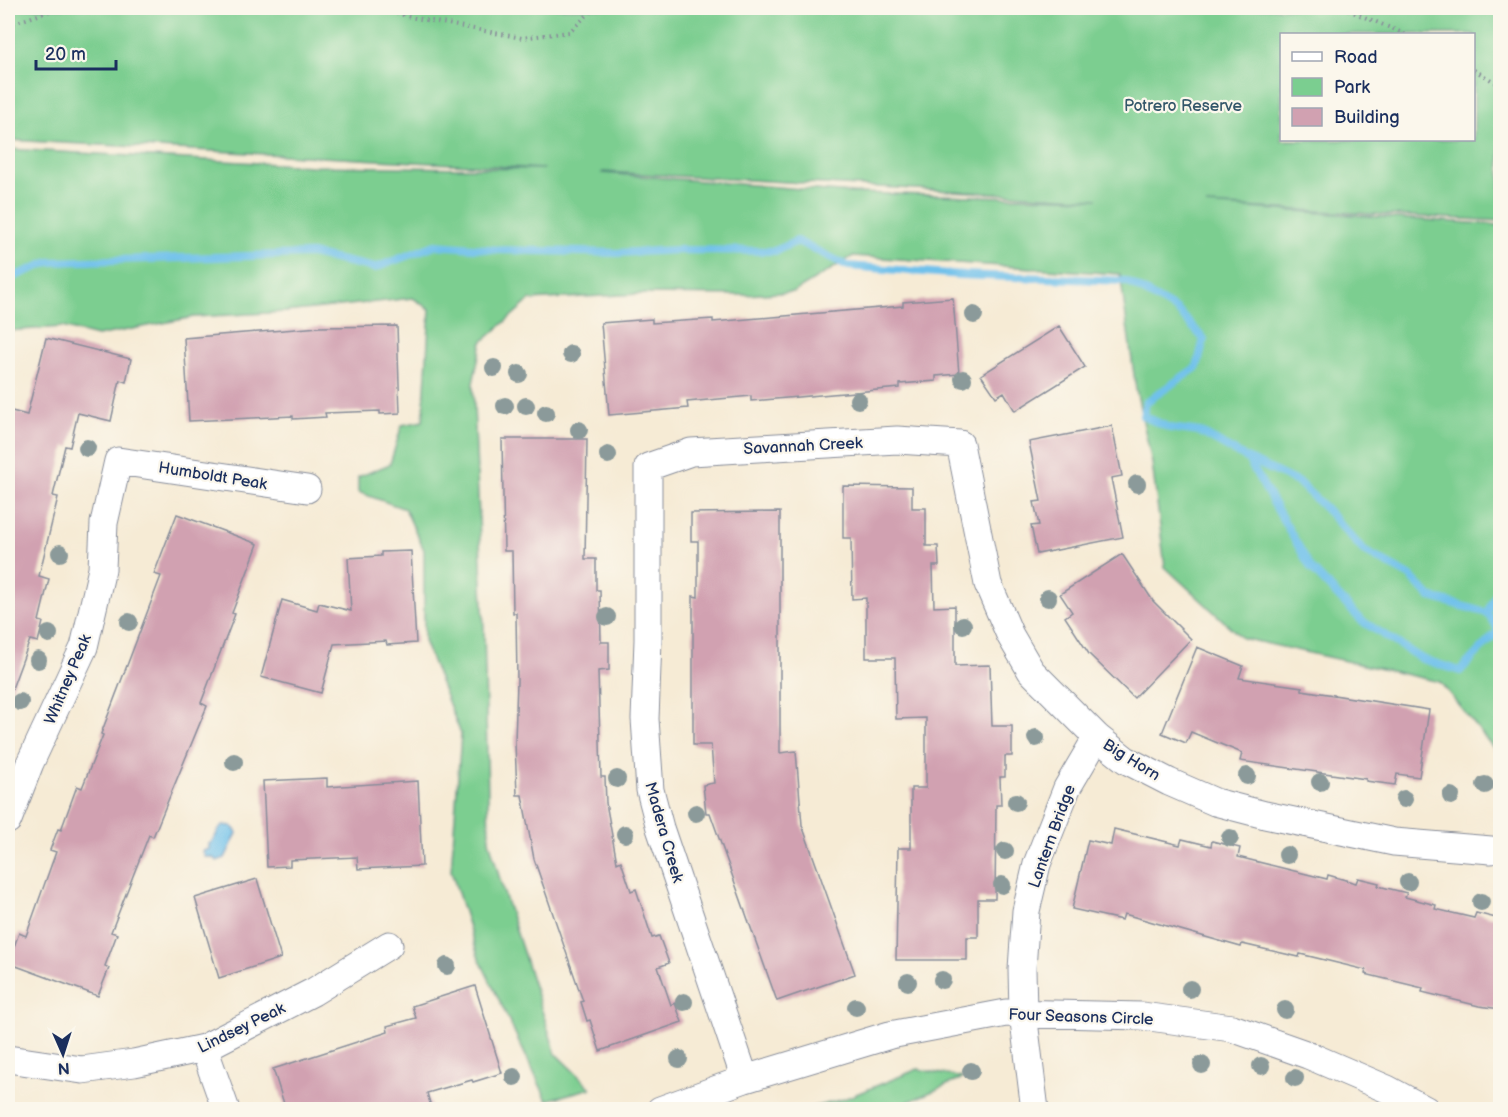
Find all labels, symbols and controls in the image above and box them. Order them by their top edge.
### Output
scale bar [36,33,116,71]
legend [1280,33,1475,141]
text: 20 m [45,44,86,65]
text: Road [1334,47,1378,68]
text: Park [1334,77,1370,98]
park label: Potrero Reserve [1124,97,1243,116]
text: Building [1334,107,1400,128]
street label: Savannah Creek [743,434,863,459]
street label: Humboldt Peak [157,459,269,494]
street label: Whitney Peak [41,631,96,728]
street label: Big Horn [1099,735,1163,785]
street label: Madera Creek [640,780,687,885]
street label: Lantern Bridge [1025,782,1080,891]
street label: Lindsey Peak [195,999,289,1058]
street label: Four Seasons Circle [1008,1005,1154,1030]
north arrow [33,1024,93,1084]
text: N [57,1058,70,1077]

